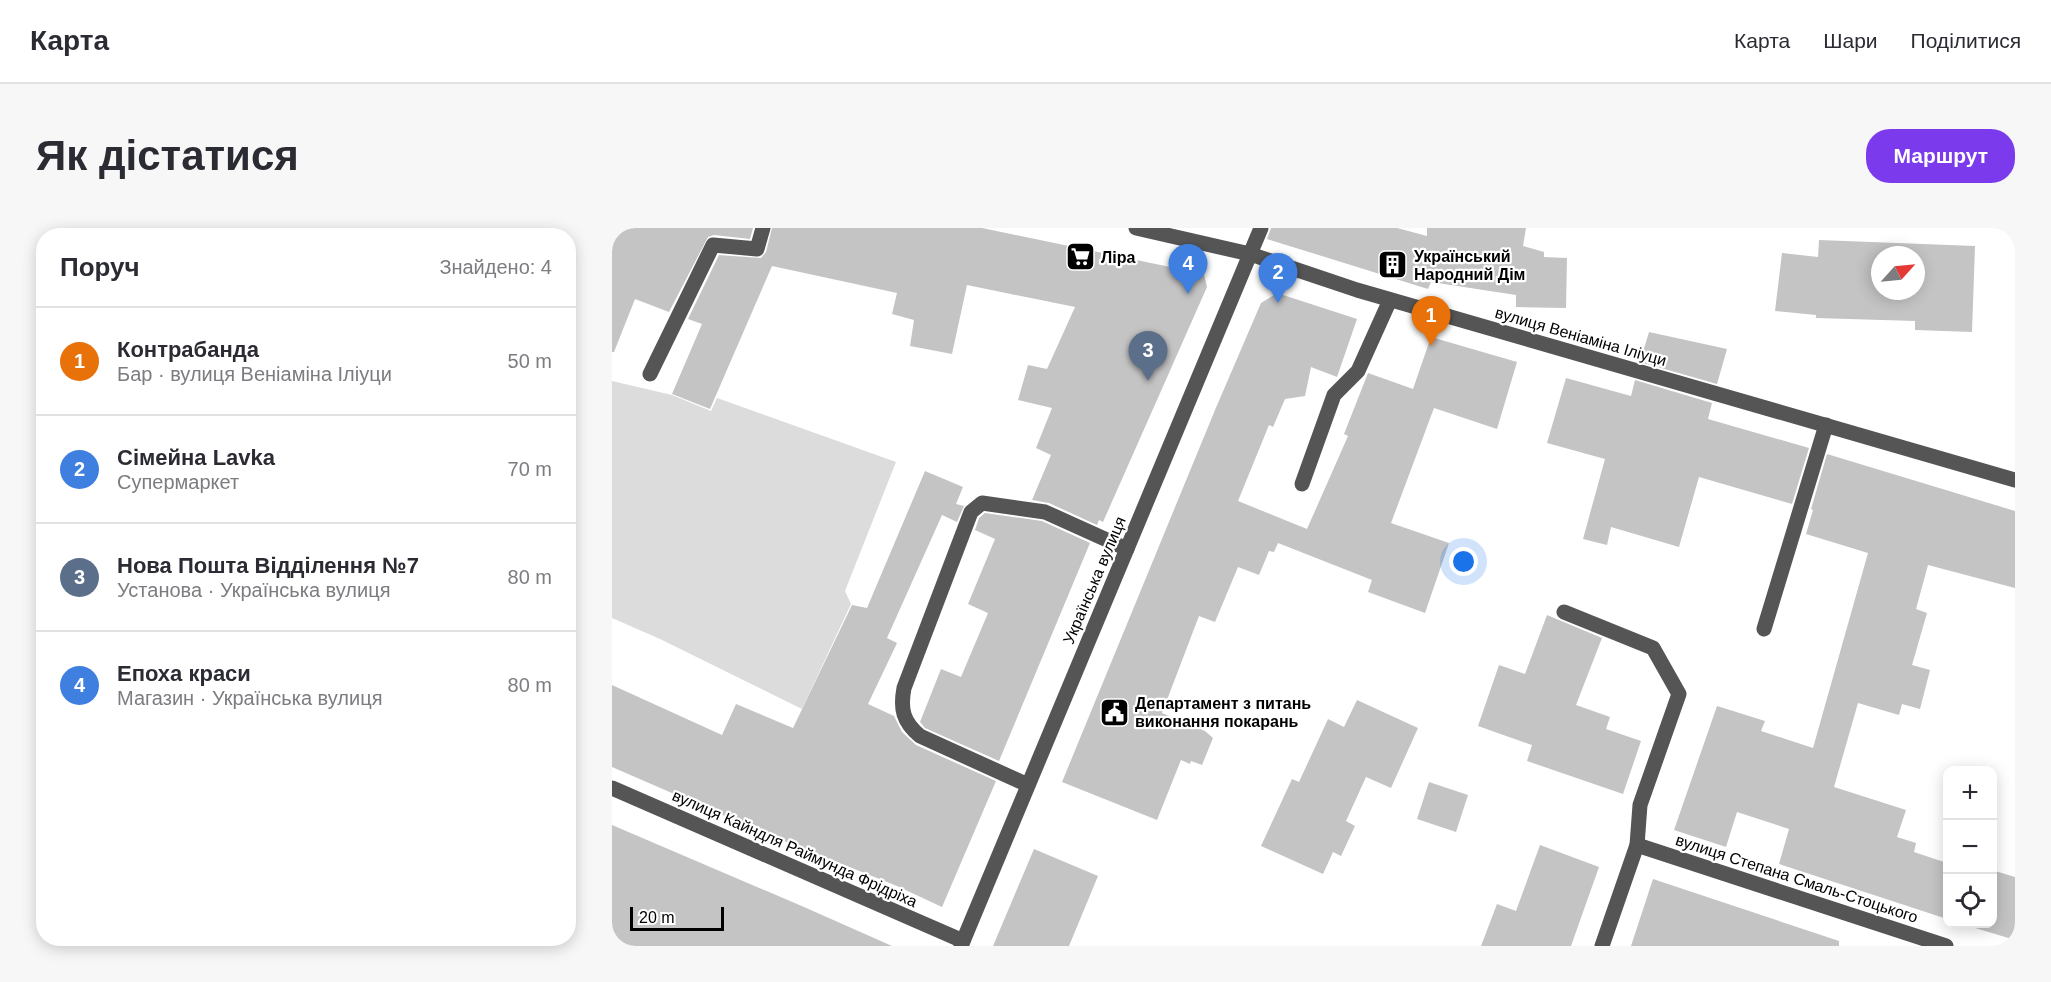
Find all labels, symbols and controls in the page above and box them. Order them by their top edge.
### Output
text: Карта [30,25,109,56]
text: Карта [1734,29,1790,52]
text: Шари [1823,29,1878,52]
text: Поділитися [1911,29,2021,52]
button: Маршрут [1866,129,2015,183]
text: Як дістатися [36,132,299,179]
supermarket icon: Ліра [1064,241,1096,273]
pin: 4 [1168,244,1208,294]
north arrow [1871,246,1925,300]
place label: Український Народний Дім [1414,248,1525,283]
place label: Ліра [1101,249,1135,266]
building icon: Український Народний Дім [1377,249,1409,281]
text: Поруч [60,252,140,282]
pin: 2 [1258,254,1298,303]
text: Знайдено: 4 [439,256,552,278]
pin: 1 [1412,296,1450,346]
street label: вулиця Веніаміна Іліуци [1493,304,1668,369]
pin: 3 [1128,332,1168,381]
text: Контрабанда [117,337,259,362]
text: 1 [74,350,85,372]
text: 50 m [508,350,552,372]
text: Бар · вулиця Веніаміна Іліуци [117,363,392,385]
text: Сімейна Lavka [117,445,275,470]
text: 2 [74,458,85,480]
text: 70 m [508,458,552,480]
text: Супермаркет [117,471,239,493]
street label: Українська вулиця [1060,514,1129,646]
your location [1449,547,1478,576]
text: Нова Пошта Відділення №7 [117,553,419,578]
text: 3 [74,566,85,588]
text: 80 m [508,566,552,588]
text: Установа · Українська вулиця [117,579,390,601]
text: Епоха краси [117,661,251,686]
text: 4 [74,674,85,696]
text: 80 m [508,674,552,696]
text: Магазин · Українська вулиця [117,687,383,709]
place label: Департамент з питань виконання покарань [1135,695,1311,730]
public building icon: Департамент з питань виконання покарань [1098,696,1130,728]
map controls [1943,766,1997,928]
button: + [1943,766,1997,820]
street label: вулиця Кайндля Раймунда Фрідріха [670,787,920,910]
button: − [1943,820,1997,874]
street label: вулиця Степана Смаль-Стоцького [1674,831,1920,926]
button: locate [1943,874,1997,928]
scale bar [630,904,724,932]
text: 20 m [639,909,675,926]

